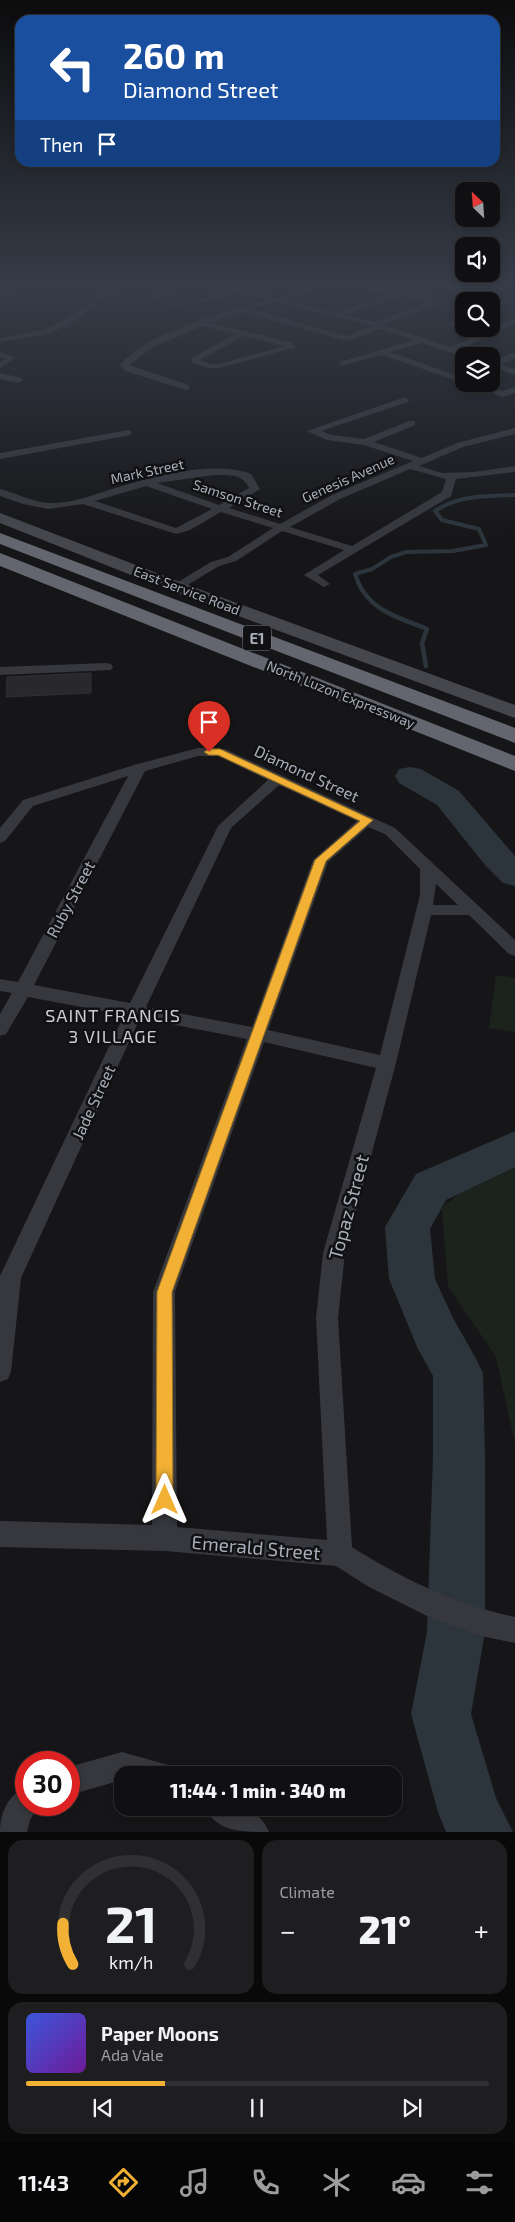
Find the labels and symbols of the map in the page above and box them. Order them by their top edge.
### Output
north arrow [455,182,500,228]
street label: Genesis Avenue [299,450,397,506]
street label: Mark Street [109,455,185,487]
street label: Samson Street [191,476,285,520]
street label: East Service Road [131,562,243,618]
road number: E1 [243,626,271,650]
street label: North Luzon Expressway [264,656,418,732]
pin [188,701,230,752]
street label: Diamond Street [252,741,362,805]
street label: Ruby Street [42,857,98,941]
district label: SAINT FRANCIS 3 VILLAGE [45,1004,181,1047]
street label: Jade Street [67,1062,119,1142]
street label: Topaz Street [323,1152,373,1262]
position arrow [138,1473,190,1525]
street label: Emerald Street [191,1530,321,1564]
speed limit sign: 30 [15,1751,80,1816]

